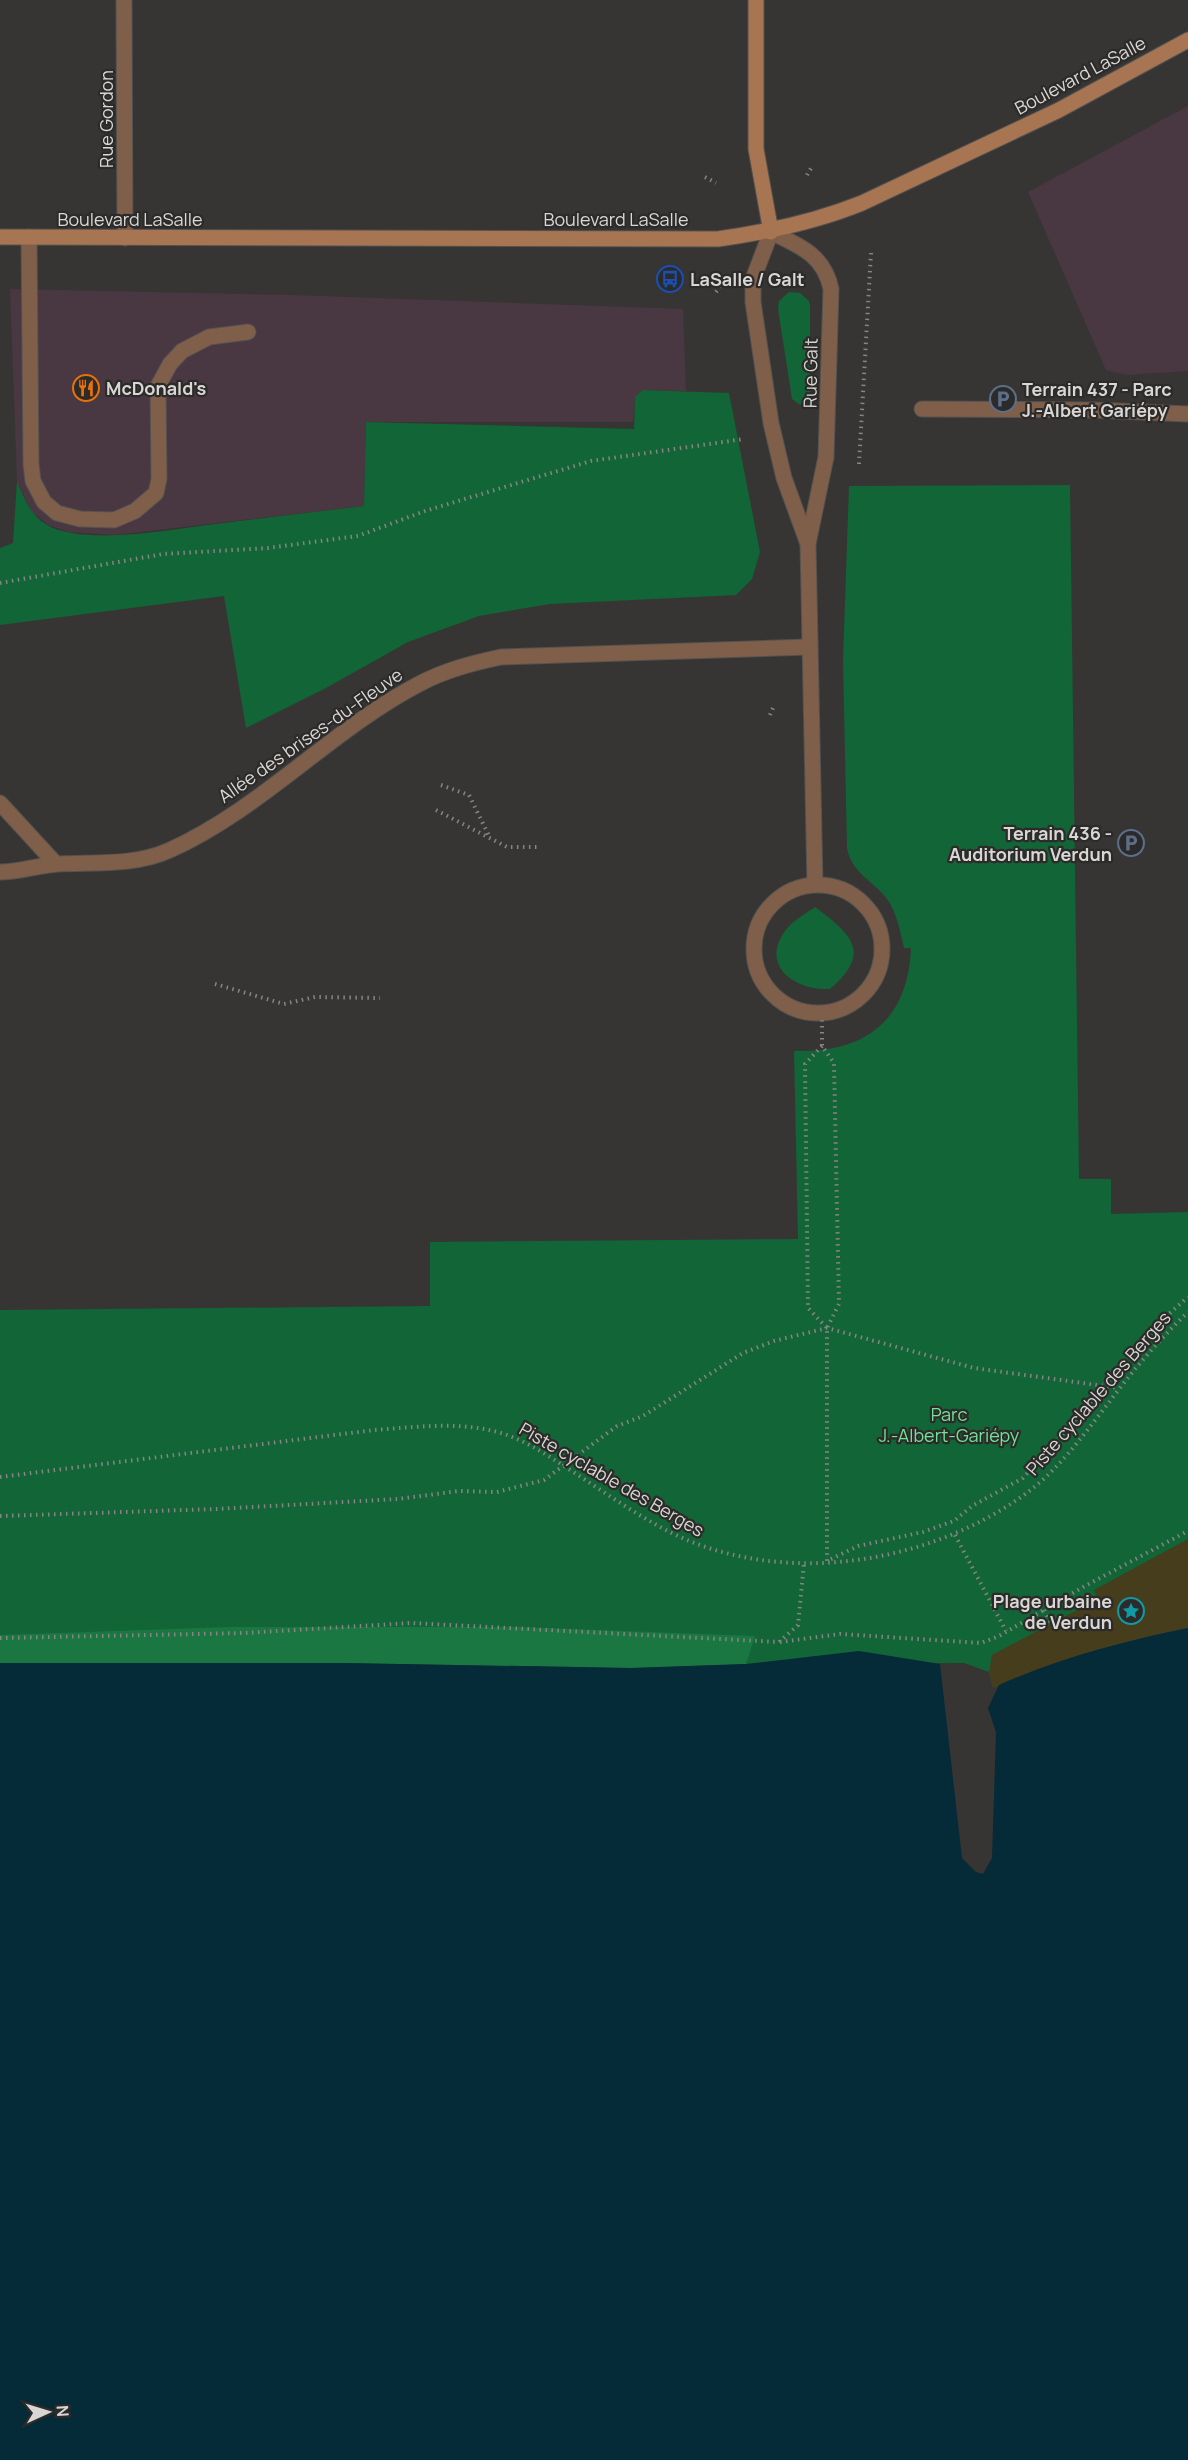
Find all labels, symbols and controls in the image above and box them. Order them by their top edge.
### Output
street label: Boulevard LaSalle [1010,30,1150,120]
street label: Rue Gordon [94,70,118,168]
street label: Boulevard LaSalle [57,207,203,231]
street label: Boulevard LaSalle [543,207,689,231]
bus stop icon: LaSalle / Galt [655,264,685,294]
place label: LaSalle / Galt [690,267,805,291]
street label: Rue Galt [797,338,823,408]
restaurant icon: McDonald's [71,373,101,403]
place label: McDonald's [106,376,207,400]
place label: Terrain 437 - Parc J.-Albert Gariépy [1022,377,1172,422]
parking icon: Terrain 437 - Parc J.-Albert Gariépy [988,384,1018,414]
street label: Allée des brises-du-Fleuve [213,662,407,808]
place label: Terrain 436 - Auditorium Verdun [949,821,1112,866]
parking icon: Terrain 436 - Auditorium Verdun [1116,828,1146,858]
street label: Piste cyclable des Berges [1020,1306,1176,1480]
park label: Parc J.-Albert-Gariépy [879,1402,1020,1447]
street label: Piste cyclable des Berges [515,1416,709,1542]
place label: Plage urbaine de Verdun [993,1589,1112,1634]
place icon: Plage urbaine de Verdun [1116,1596,1146,1626]
north arrow [18,2382,78,2442]
text: N [52,2404,74,2417]

